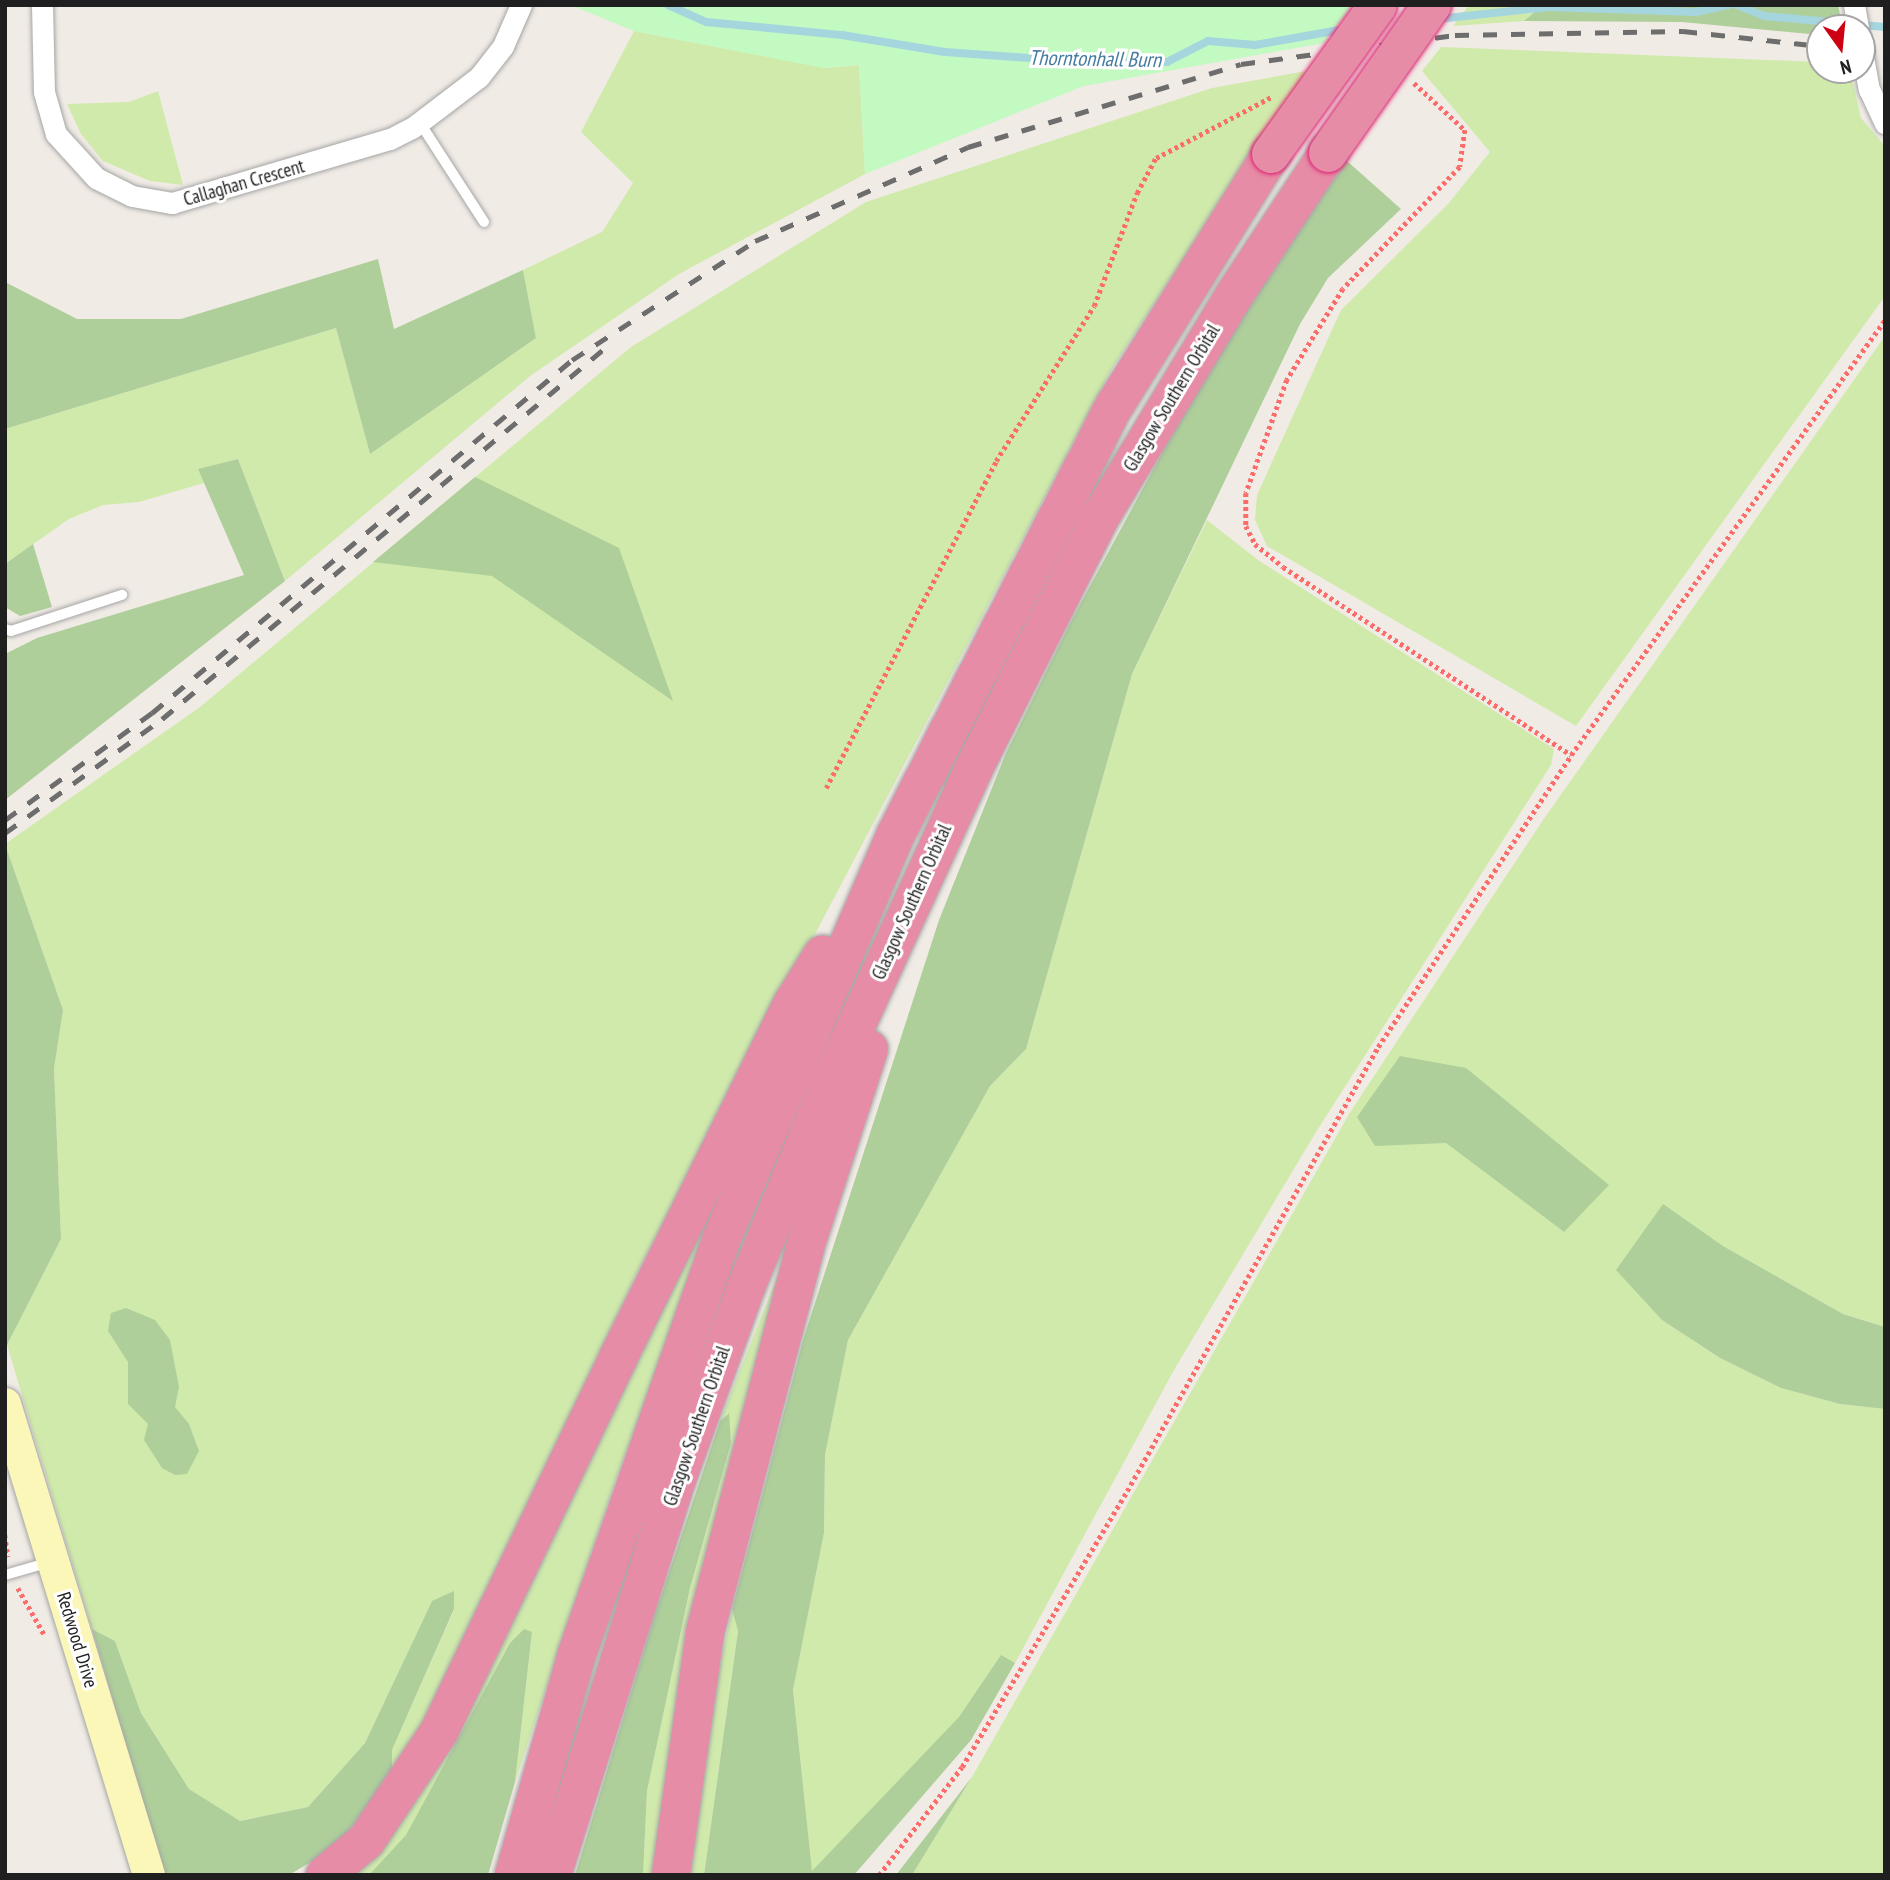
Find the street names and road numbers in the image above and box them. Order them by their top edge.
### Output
street label: Callaghan Crescent [181,155,307,211]
street label: Glasgow Southern Orbital [1119,320,1225,476]
street label: Glasgow Southern Orbital [867,821,957,983]
street label: Glasgow Southern Orbital [659,1343,735,1509]
street label: Redwood Drive [52,1589,102,1691]

